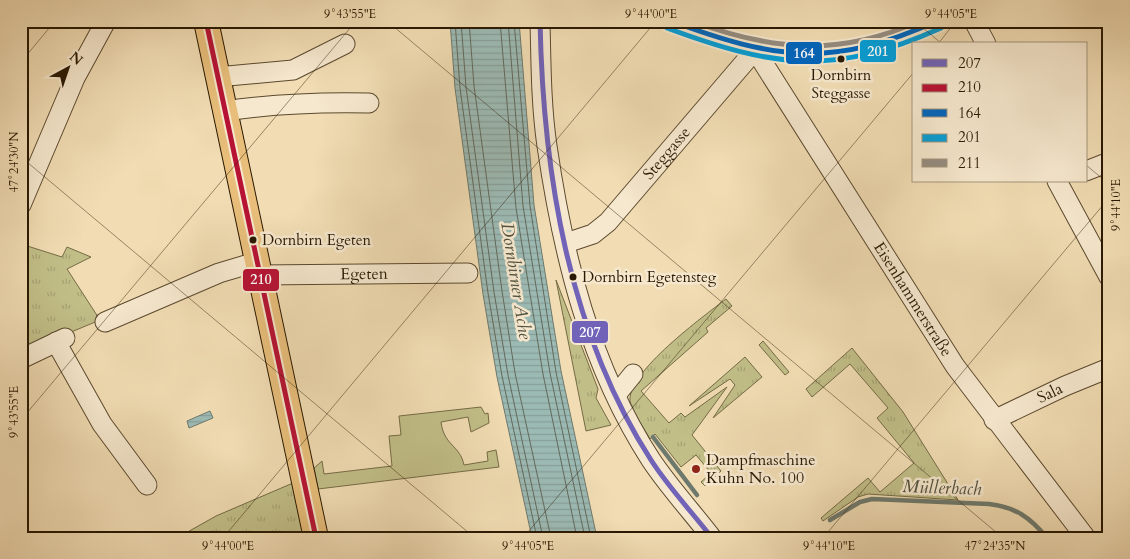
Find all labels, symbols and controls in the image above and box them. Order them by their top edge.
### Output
text: 9°43'55"E [324,6,376,22]
text: 9°44'00"E [625,6,677,22]
text: 9°44'05"E [925,6,977,22]
line badge: 201 [859,39,897,63]
line badge: 164 [785,41,823,65]
north arrow [42,42,92,92]
text: 201 [867,42,889,61]
legend [912,42,1088,182]
text: 164 [793,44,815,63]
text: N [65,47,87,70]
text: 207 [958,53,981,73]
marker: Dornbirn Steggasse [836,54,846,64]
place label: Dornbirn Steggasse [811,65,872,103]
text: 210 [958,77,981,97]
text: 164 [958,103,981,123]
street label: Steggasse [638,122,696,184]
text: 201 [958,127,981,147]
text: 47°24'30"N [6,131,22,192]
text: 211 [958,153,981,173]
text: 9°44'10"E [1108,179,1124,231]
water label: Dornbirner Ache [494,221,538,342]
place label: Dornbirn Egeten [262,230,372,250]
marker: Dornbirn Egeten [248,235,258,245]
street label: Eisenhammerstraße [868,238,957,361]
street label: Egeten [340,263,388,285]
place label: Dornbirn Egetensteg [582,267,717,287]
line badge: 210 [242,268,280,292]
text: 210 [250,270,272,289]
marker: Dornbirn Egetensteg [568,272,578,282]
line badge: 207 [571,320,609,344]
text: 207 [579,323,601,342]
street label: Sala [1033,378,1066,409]
text: 9°43'55"E [6,386,22,438]
place label: Dampfmaschine Kuhn No. 100 [706,449,816,489]
marker: Dampfmaschine Kuhn No. 100 [690,463,702,475]
water label: Müllerbach [902,474,982,502]
text: 9°44'00"E [202,538,254,554]
text: 9°44'05"E [502,538,554,554]
text: 9°44'10"E [803,538,855,554]
text: 47°24'35"N [965,538,1026,554]

